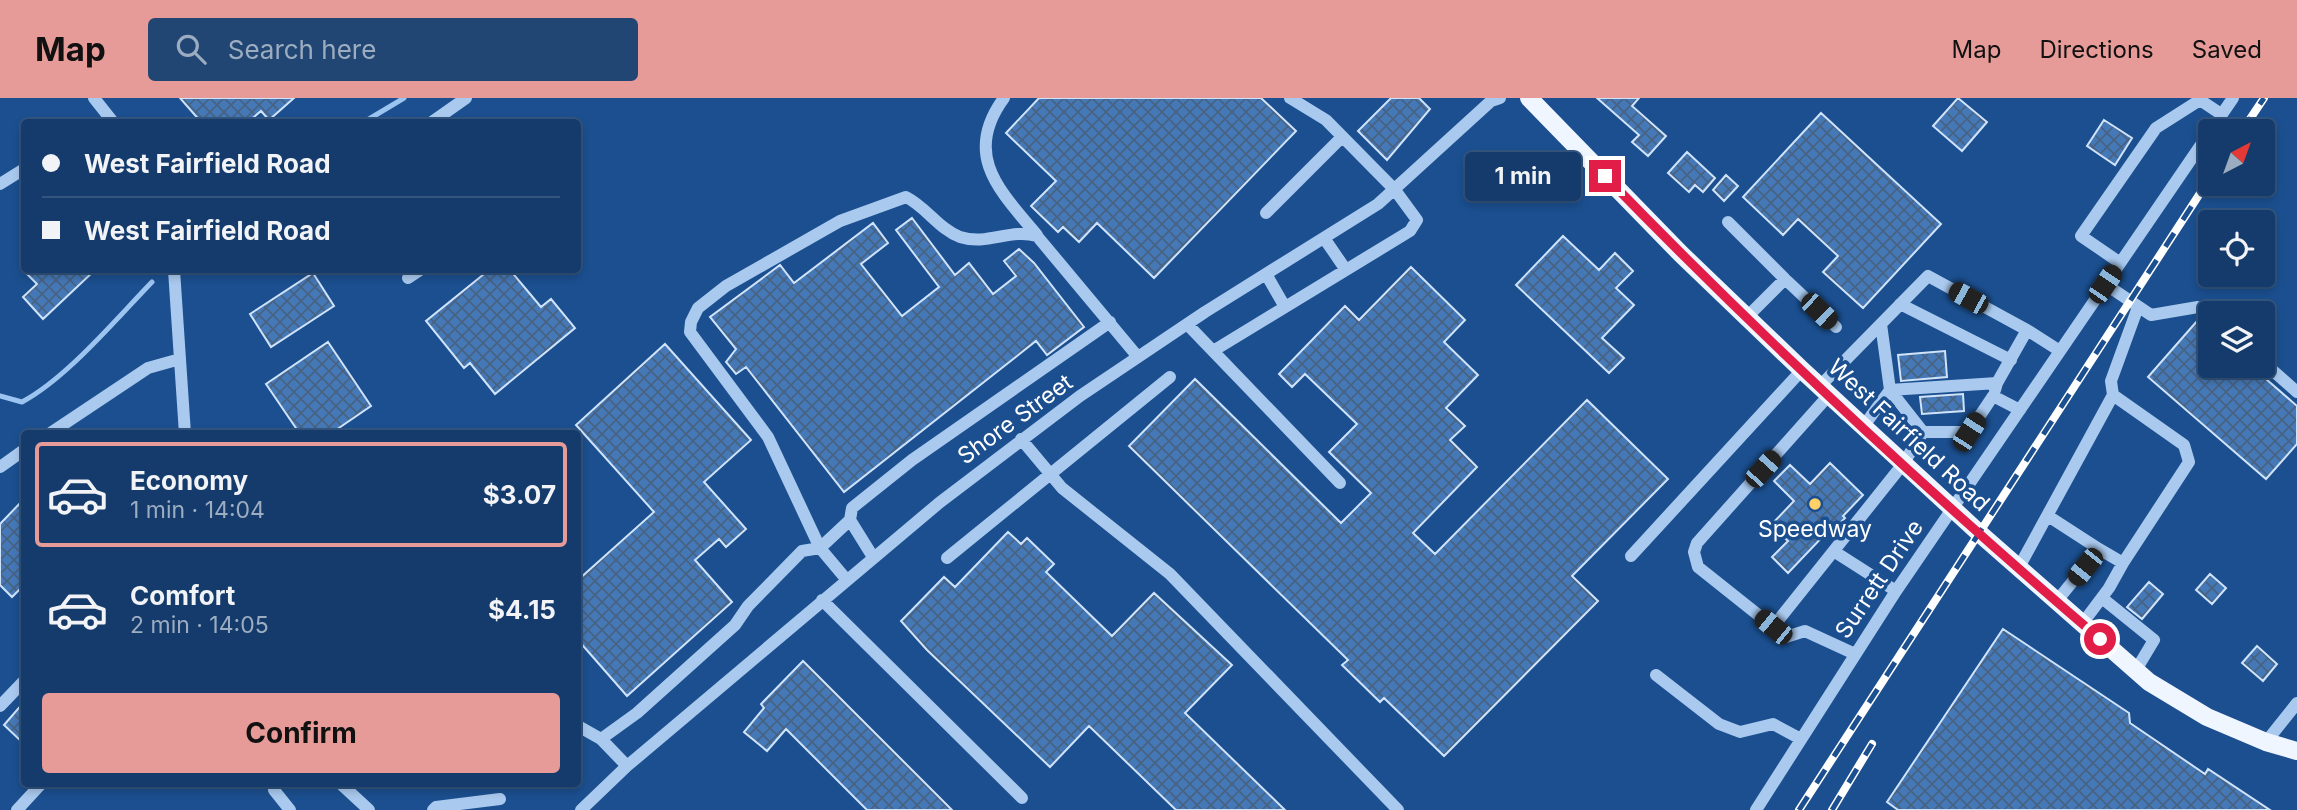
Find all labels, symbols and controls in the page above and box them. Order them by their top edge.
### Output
search box [148,18,638,81]
text: Map [35,29,106,69]
icon: search [172,30,210,68]
text: Search here [228,34,376,65]
text: Map [1952,35,2001,64]
text: Directions [2039,35,2154,64]
text: Saved [2192,35,2262,64]
north arrow [2198,119,2275,196]
map controls [2198,119,2275,378]
text: West Fairfield Road [84,148,331,179]
callout: 1 min [1465,152,1580,200]
route end [1589,160,1621,192]
text: 1 min [1495,162,1551,190]
button: locate [2198,210,2275,287]
text: West Fairfield Road [84,215,331,246]
car [2085,261,2126,307]
car [1945,279,1992,317]
car [1797,289,1842,333]
button: layers [2198,301,2275,378]
street label: West Fairfield Road [1822,353,1996,517]
street label: Shore Street [952,368,1078,470]
car [1949,409,1990,455]
car [1742,446,1785,492]
icon: car [46,463,109,526]
text: Economy [130,465,248,496]
text: $3.07 [483,479,556,510]
text: 1 min · 14:04 [130,496,265,524]
marker: Speedway [1807,496,1823,512]
street label: Surrett Drive [1829,514,1929,644]
place label: Speedway [1758,515,1872,543]
car [2064,544,2107,590]
icon: car [46,578,109,641]
text: Comfort [130,580,235,611]
text: $4.15 [488,594,556,625]
car [1751,606,1796,648]
text: 2 min · 14:05 [130,611,269,639]
route start [2084,623,2116,655]
button: Confirm [42,693,560,773]

